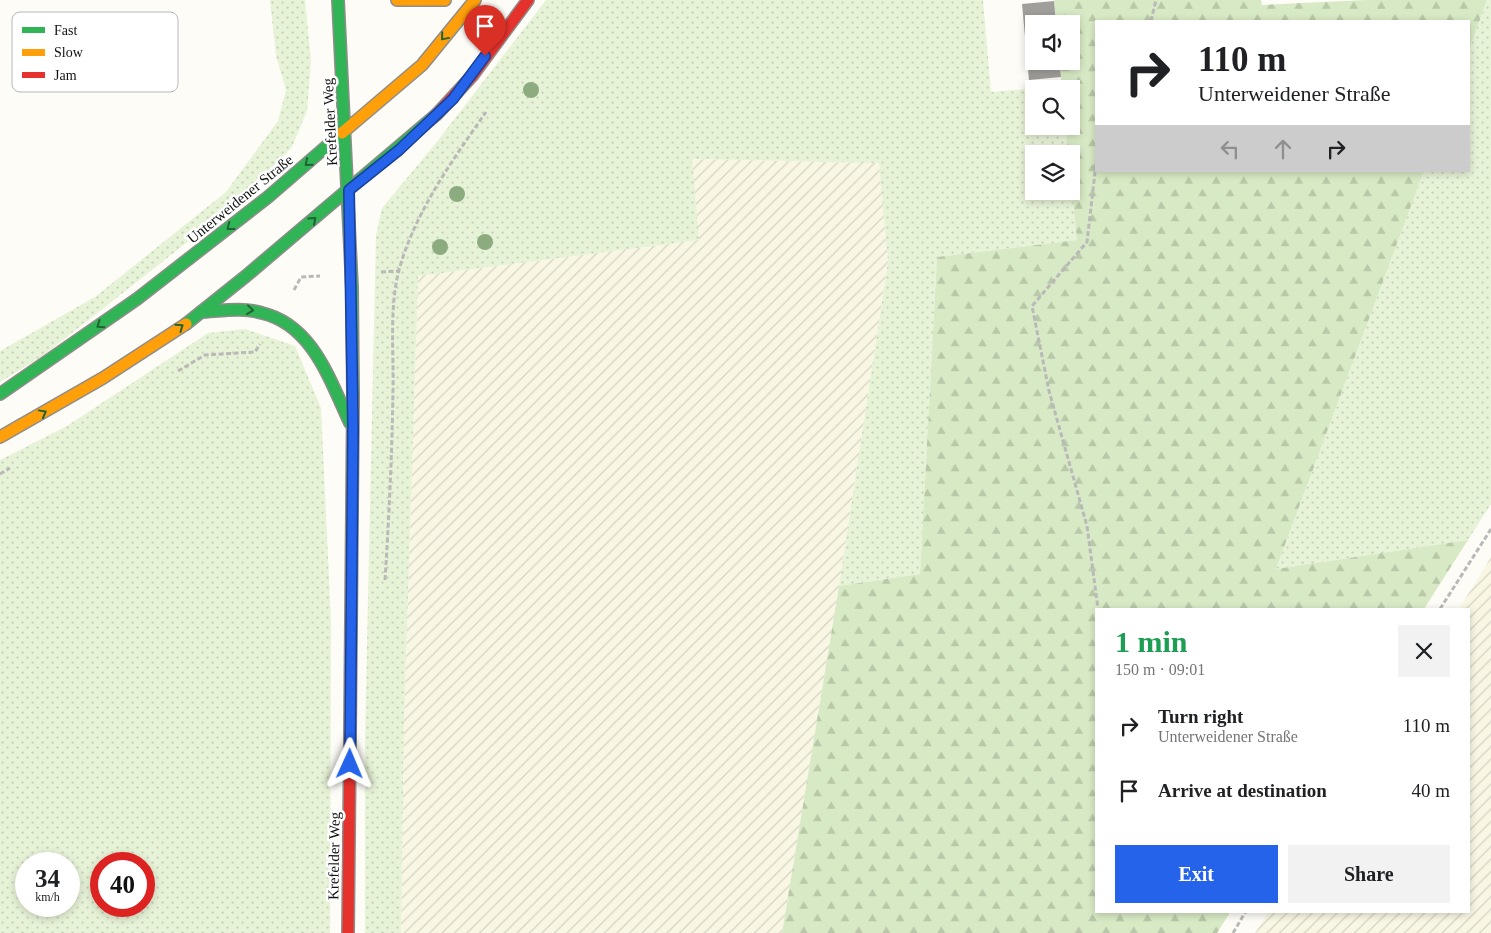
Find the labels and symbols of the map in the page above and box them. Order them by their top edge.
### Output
pin [464,5,506,56]
legend [12,12,178,92]
text: Fast [54,23,77,38]
one-way arrow [441,32,450,41]
text: Slow [54,45,84,60]
text: Jam [54,68,77,83]
street label: Krefelder Weg [320,77,340,166]
street label: Unterweidener Straße [184,151,296,247]
one-way arrow [305,158,314,167]
one-way arrow [307,217,316,226]
one-way arrow [226,221,236,230]
one-way arrow [246,304,254,315]
one-way arrow [96,319,106,328]
one-way arrow [174,324,184,333]
one-way arrow [37,409,46,419]
position arrow [323,737,375,789]
street label: Krefelder Weg [325,811,343,900]
speed limit sign: 40 [90,852,155,917]

